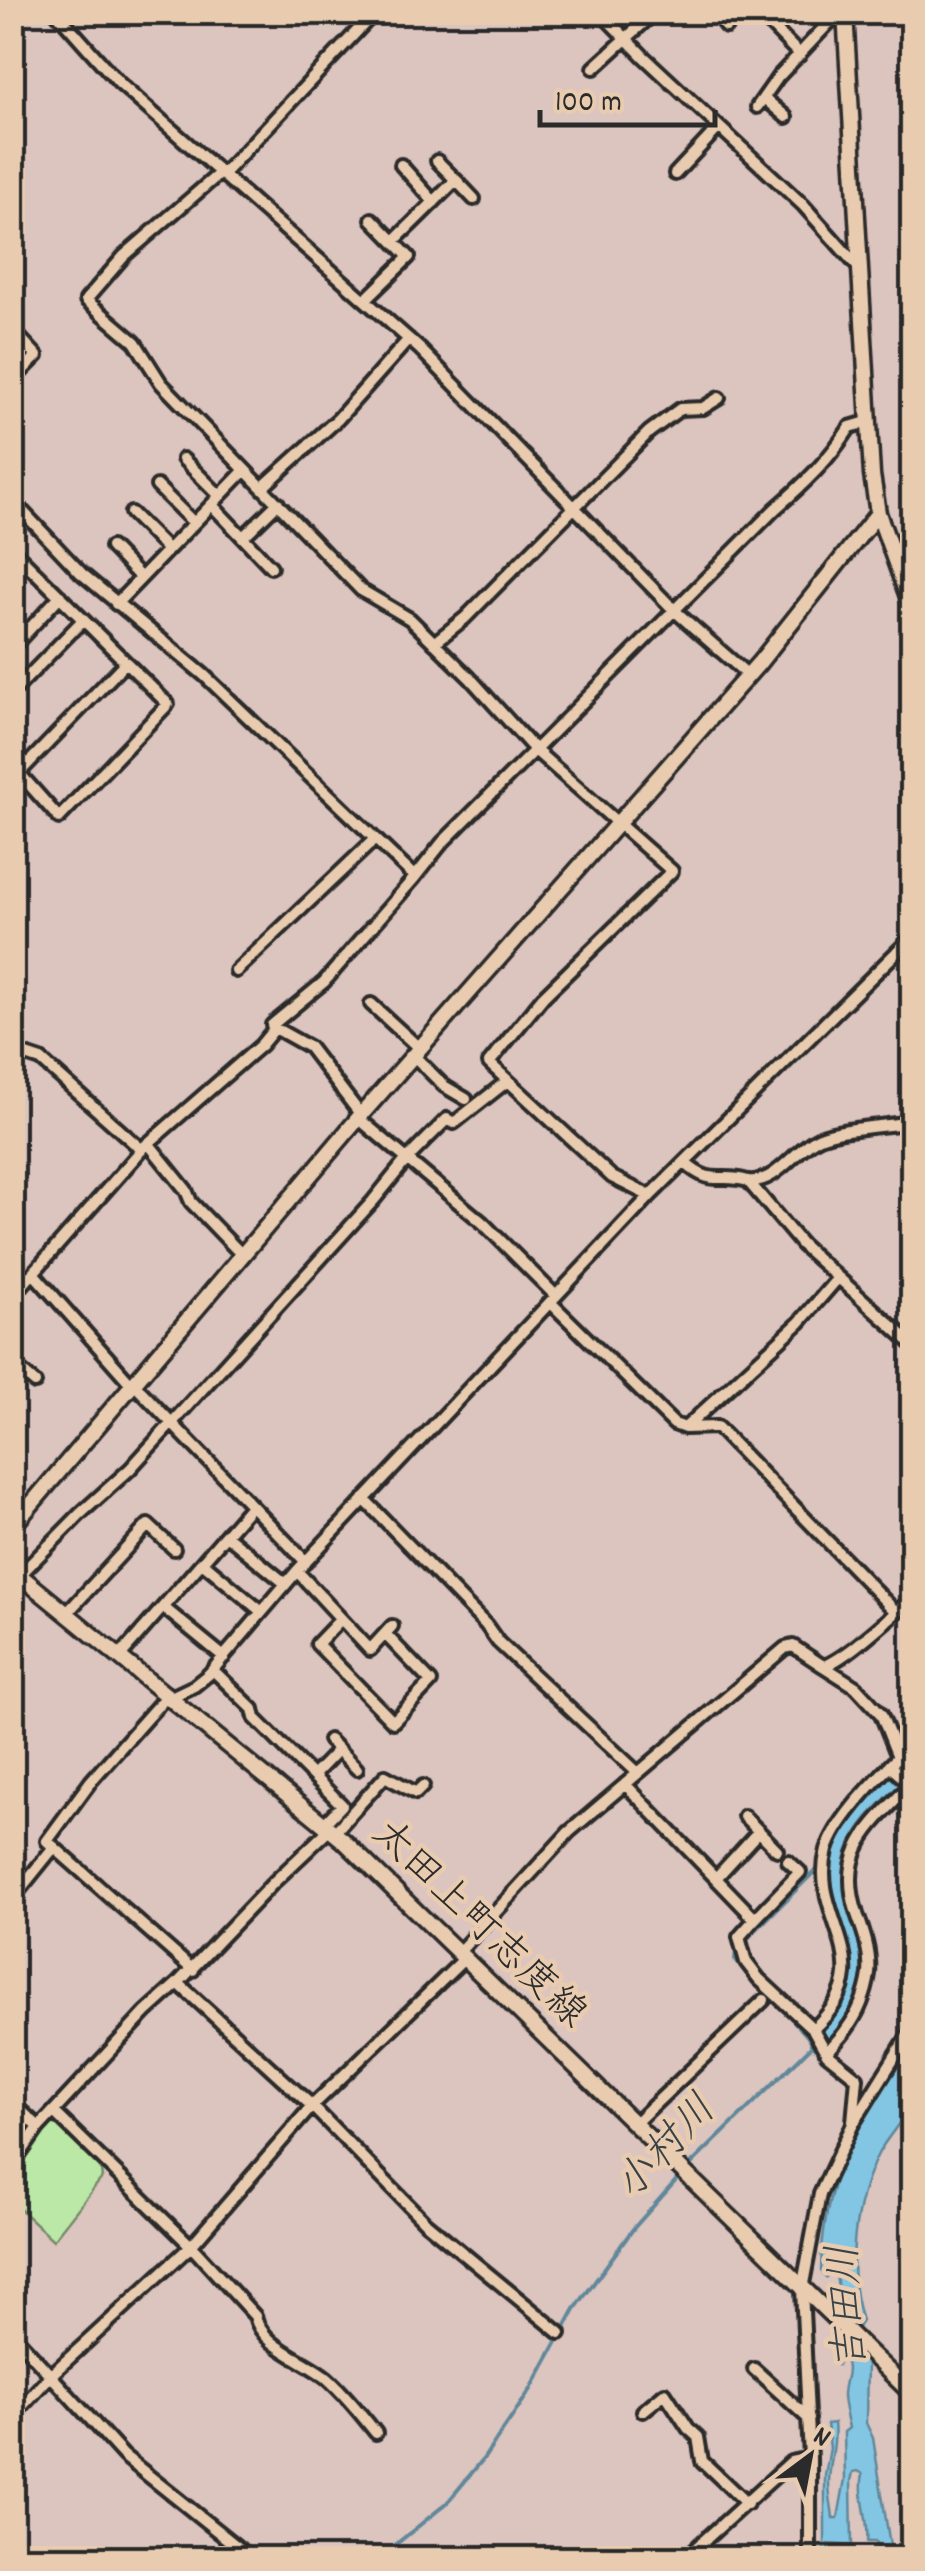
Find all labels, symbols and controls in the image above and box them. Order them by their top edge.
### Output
scale bar [540,65,715,127]
text: 100 m [555,83,622,126]
street label: 太田上町志度線 [356,1808,598,2044]
water label: 小村川 [603,2083,733,2217]
water label: 吉田川 [817,2242,885,2372]
north arrow [760,2406,860,2506]
text: N [804,2418,837,2460]

